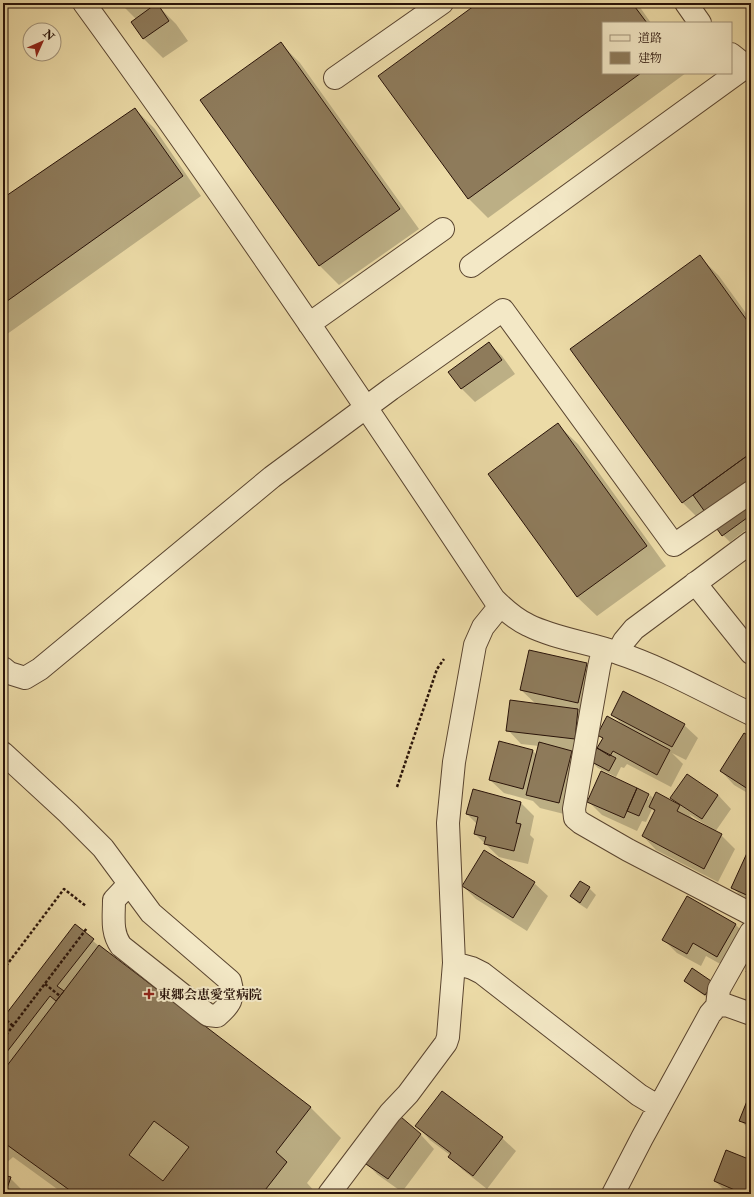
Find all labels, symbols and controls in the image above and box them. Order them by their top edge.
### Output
north arrow [22,22,62,62]
legend [602,22,732,74]
text: N [40,26,58,44]
text: 道路 [638,31,662,46]
text: 建物 [638,51,662,66]
place label: 東郷会恵愛堂病院 [158,987,262,1003]
marker: 東郷会恵愛堂病院 [143,988,155,1000]

